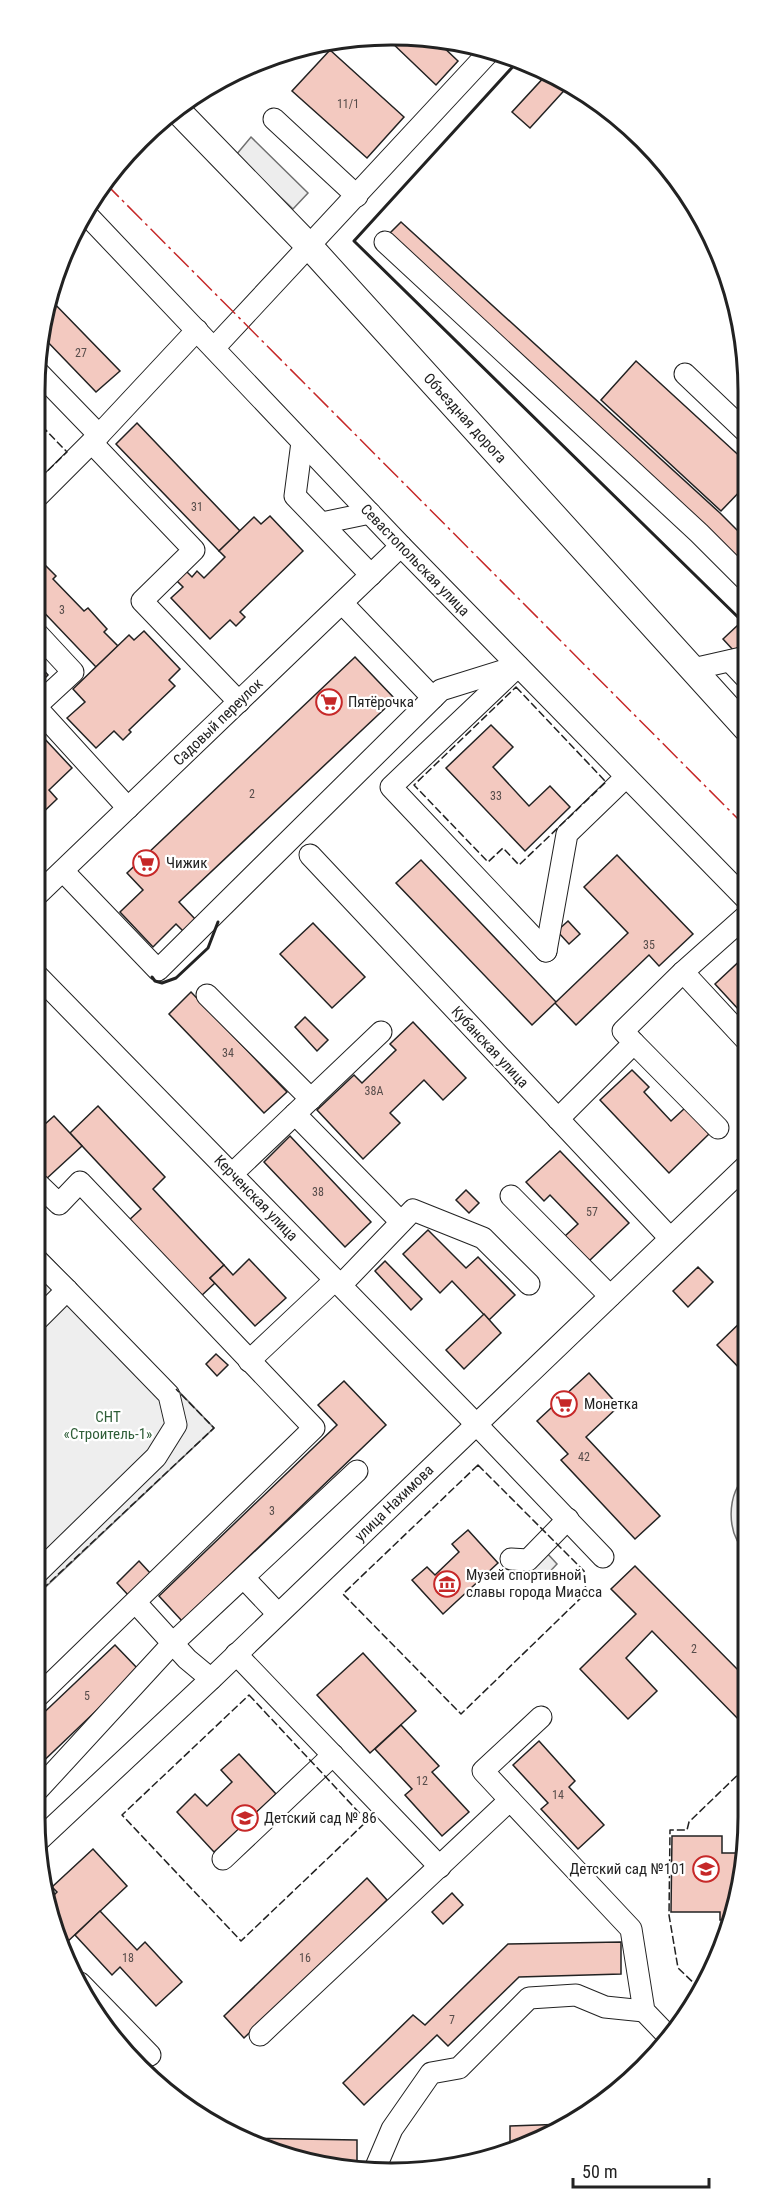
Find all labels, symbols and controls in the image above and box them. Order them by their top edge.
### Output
house number: 11/1 [337,97,359,111]
house number: 27 [75,346,87,360]
street label: Объездная дорога [420,369,510,467]
house number: 31 [191,500,203,514]
street label: Севастопольская улица [357,500,473,620]
house number: 3 [59,603,65,617]
street label: Садовый переулок [170,675,266,769]
supermarket icon: Пятёрочка [314,687,344,717]
place label: Пятёрочка [348,693,414,711]
house number: 2 [249,787,255,801]
house number: 33 [490,789,502,803]
supermarket icon: Чижик [131,848,161,878]
place label: Чижик [166,854,207,872]
house number: 35 [643,938,655,952]
street label: Кубанская улица [448,1003,532,1091]
house number: 34 [222,1046,234,1060]
house number: 38А [365,1084,383,1098]
street label: Керченская улица [210,1151,302,1245]
house number: 38 [312,1185,324,1199]
house number: 57 [586,1205,598,1219]
supermarket icon: Монетка [549,1389,579,1419]
place label: Монетка [584,1395,638,1413]
park label: СНТ «Строитель-1» [64,1408,152,1443]
house number: 42 [578,1450,590,1464]
street label: улица Нахимова [351,1461,437,1545]
house number: 3 [269,1504,275,1518]
place label: Музей спортивной славы города Миасса [466,1566,602,1601]
museum icon: Музей спортивной славы города Миасса [432,1569,462,1599]
house number: 2 [691,1642,697,1656]
house number: 5 [84,1689,90,1703]
house number: 12 [416,1774,428,1788]
house number: 14 [552,1788,564,1802]
school or university icon: Детский сад № 86 [230,1803,260,1833]
place label: Детский сад № 86 [264,1809,377,1827]
school or university icon: Детский сад №101 [691,1854,721,1884]
place label: Детский сад №101 [569,1860,686,1878]
house number: 18 [122,1951,134,1965]
house number: 16 [299,1951,311,1965]
house number: 7 [449,2013,455,2027]
scale bar [573,2151,710,2189]
text: 50 m [582,2161,617,2182]

